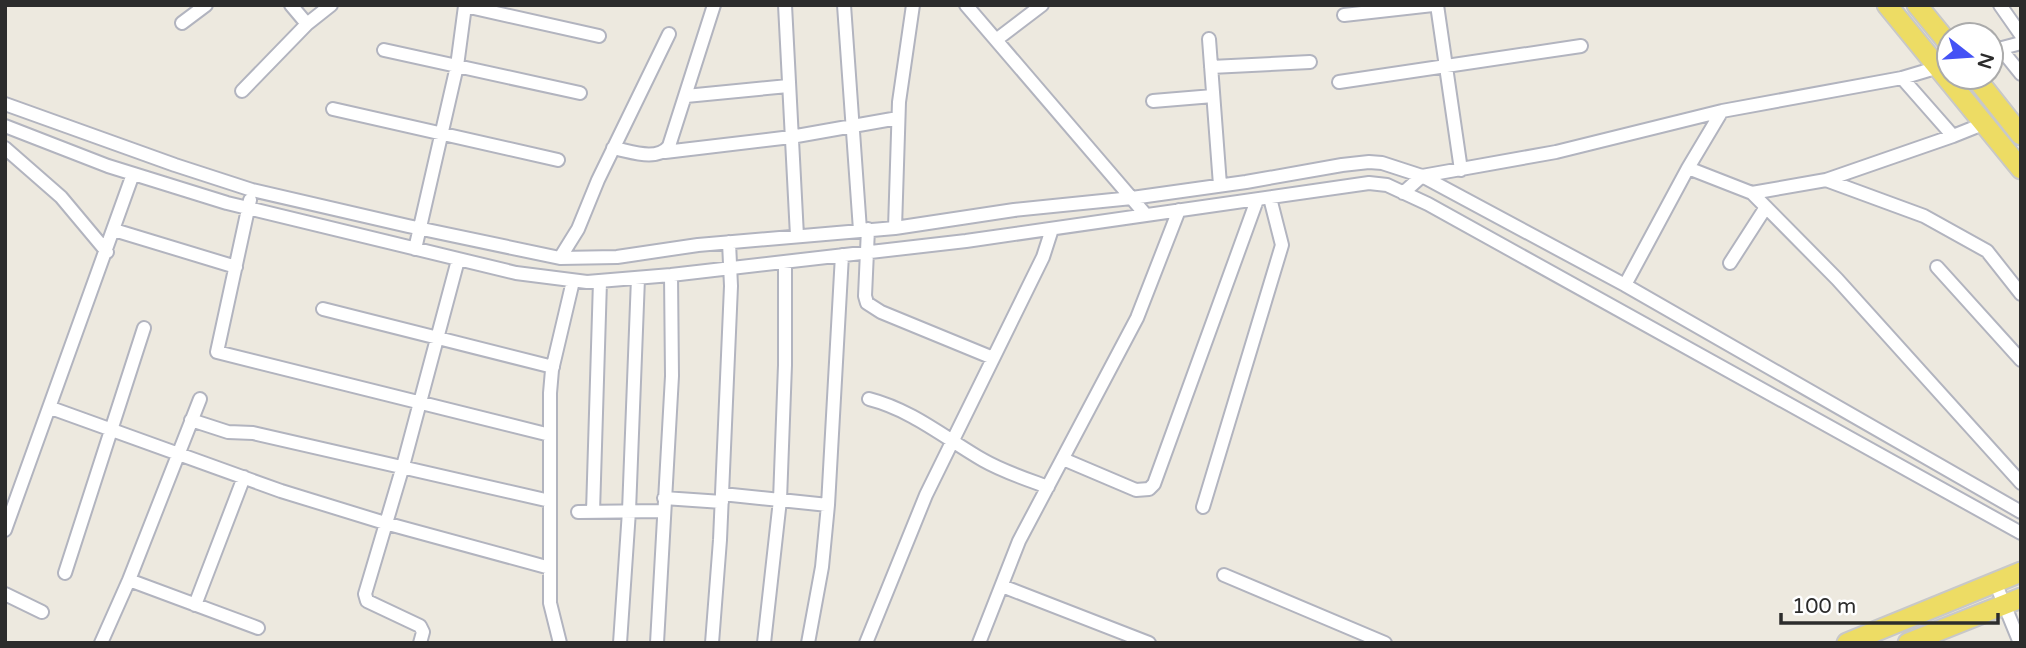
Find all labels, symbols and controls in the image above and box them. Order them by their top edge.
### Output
north arrow [1935,21,2005,91]
text: N [1973,50,1998,71]
scale bar [1781,582,1998,626]
text: 100 m [1792,594,1856,619]

